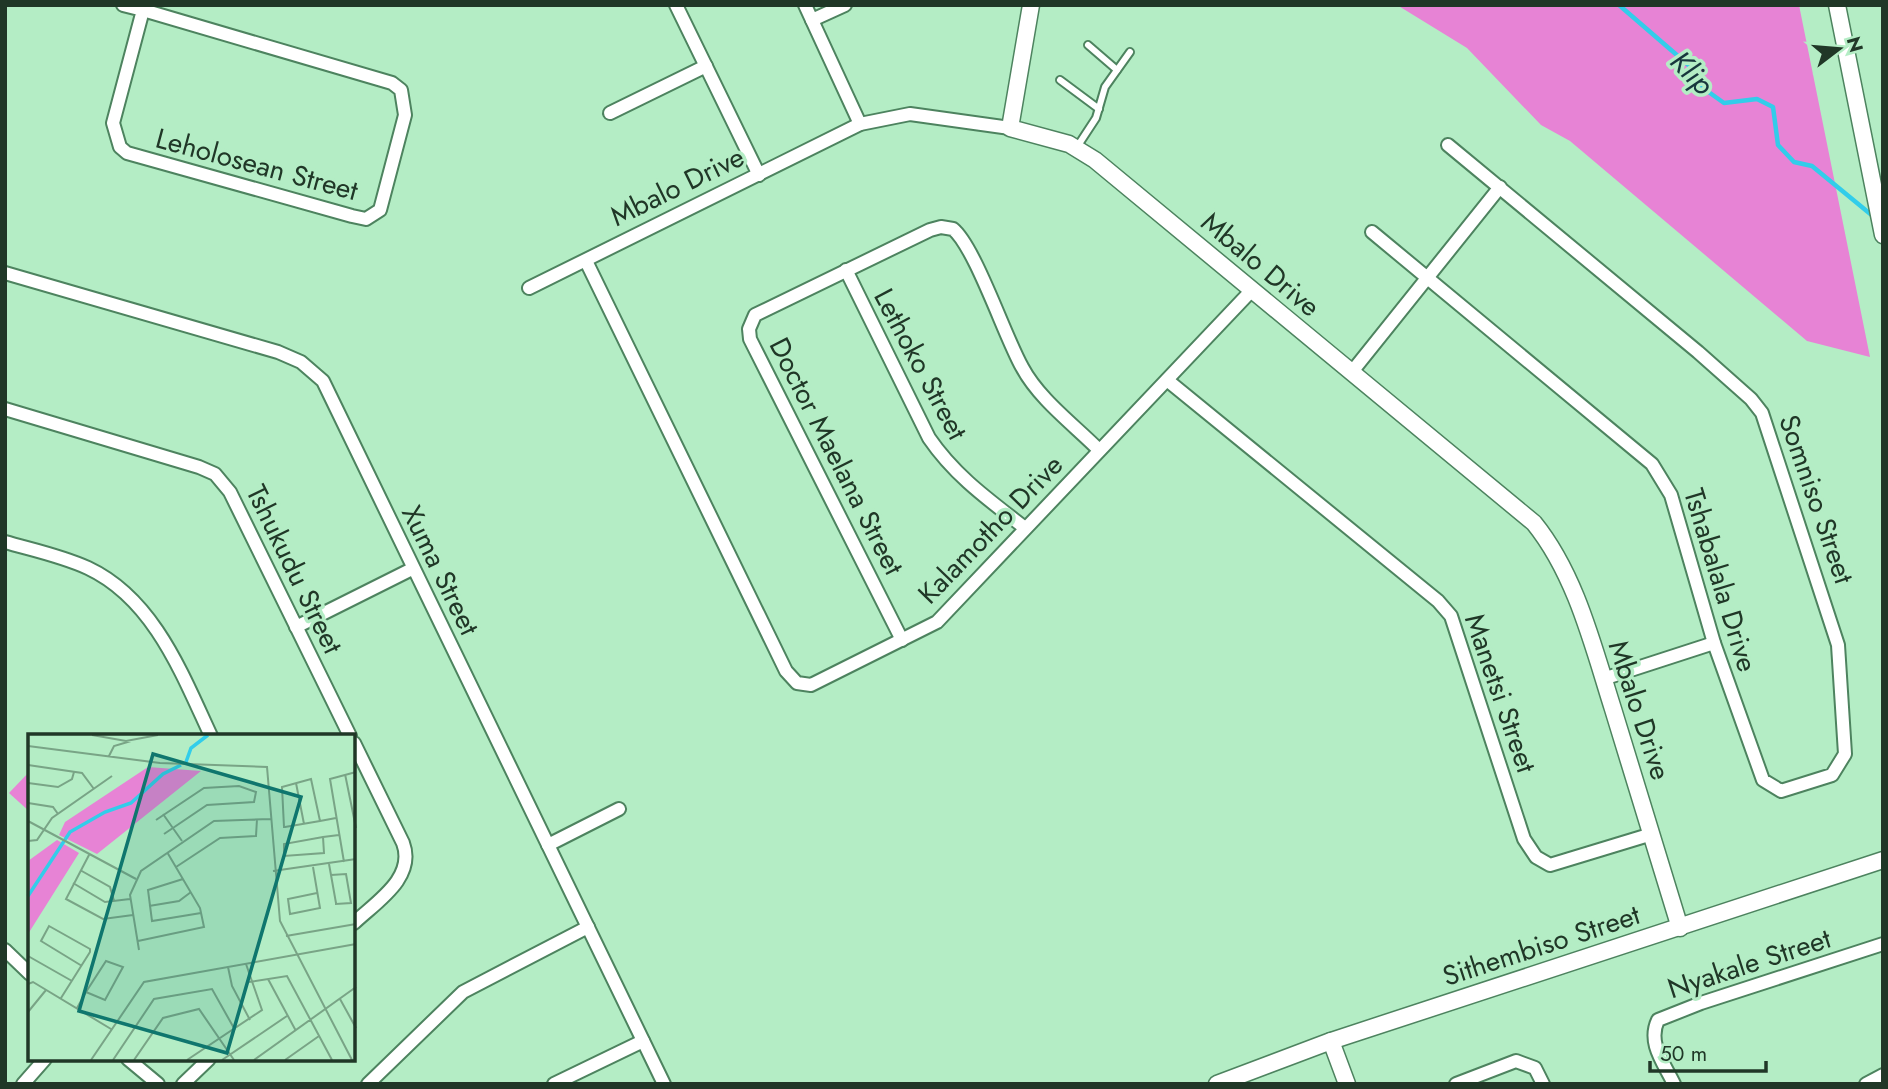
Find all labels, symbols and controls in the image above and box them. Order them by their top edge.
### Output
north arrow [1804,14,1874,84]
text: N [1840,33,1870,55]
water label: Klip [1660,41,1725,105]
street label: Leholosean Street [151,118,363,211]
street label: Mbalo Drive [603,136,751,237]
street label: Mbalo Drive [1192,202,1329,327]
street label: Lethoko Street [863,281,978,447]
street label: Doctor Maelana Street [759,330,914,582]
street label: Somniso Street [1768,409,1865,589]
street label: Kalamotho Drive [908,445,1072,613]
street label: Tshukudu Street [236,478,353,661]
street label: Tshabalala Drive [1673,484,1768,677]
street label: Xuma Street [391,498,490,642]
street label: Manetsi Street [1454,608,1547,778]
street label: Mbalo Drive [1598,635,1681,785]
inset map [28,734,355,1061]
street label: Sithembiso Street [1437,894,1645,997]
street label: Nyakale Street [1662,918,1836,1009]
scale bar [1650,1030,1766,1074]
text: 50 m [1660,1039,1707,1069]

